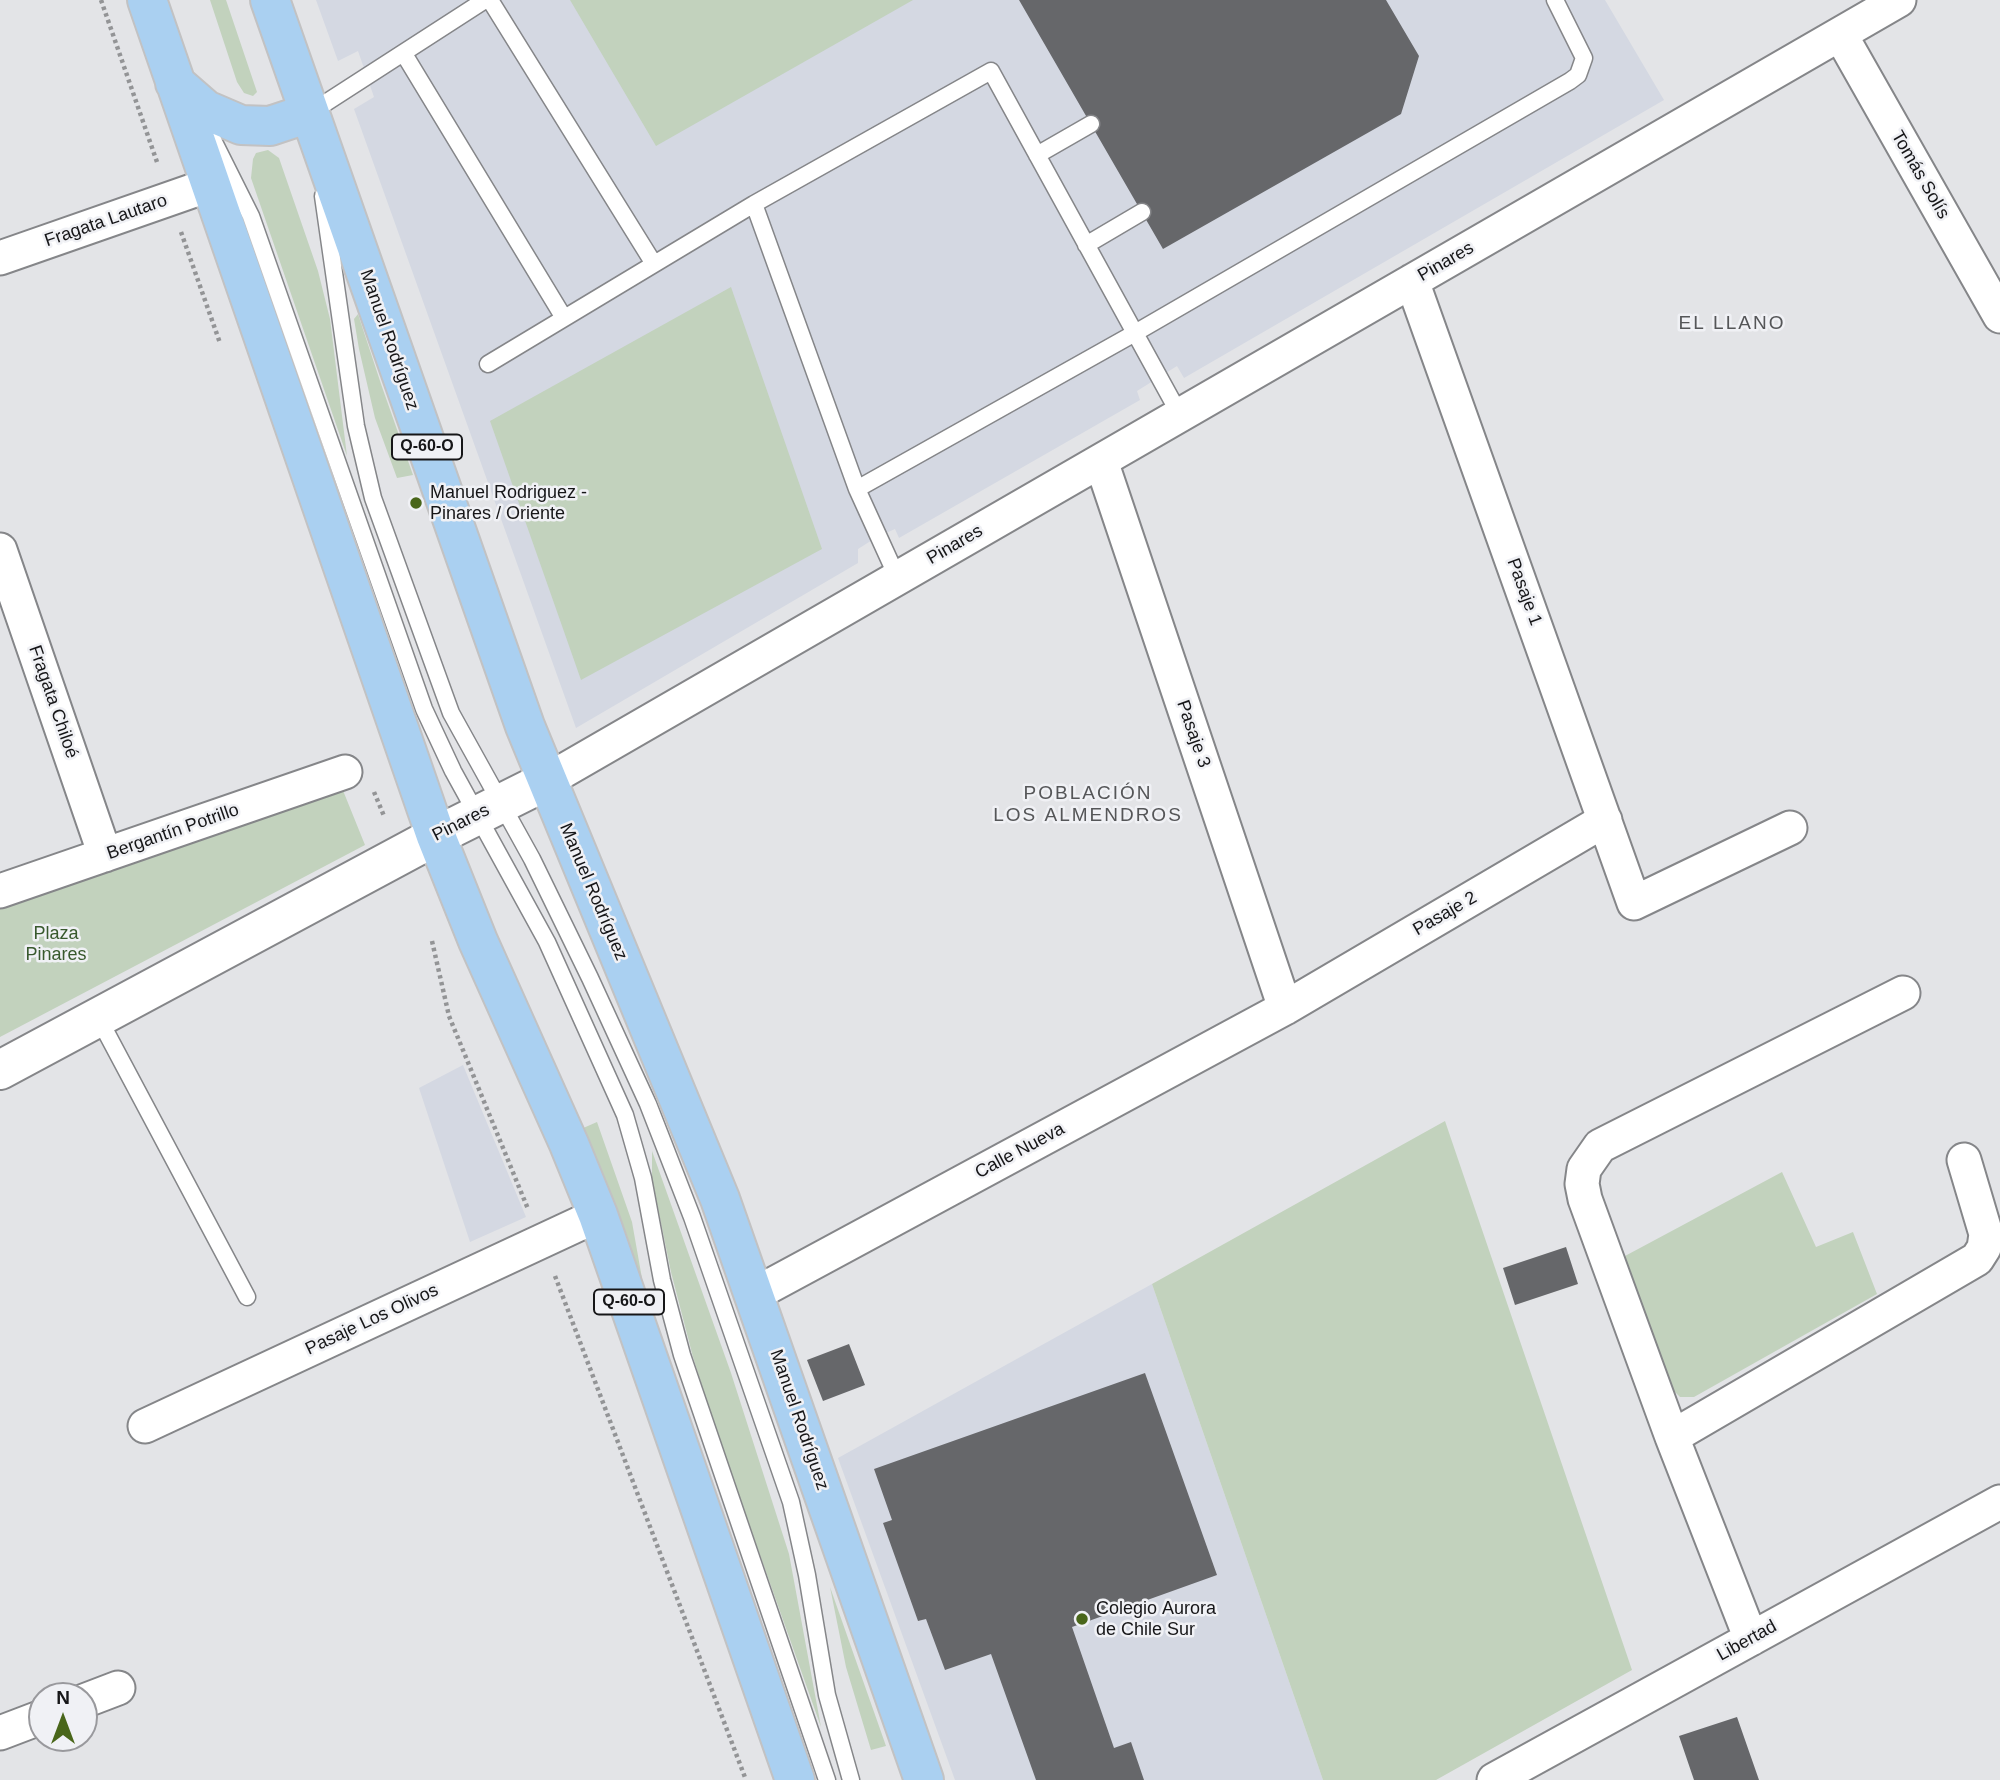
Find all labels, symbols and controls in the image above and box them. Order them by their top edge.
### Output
street label: Tomás Solís [1886,127,1954,223]
street label: Fragata Lautaro [42,190,170,252]
street label: Pinares [1414,237,1478,287]
street label: Manuel Rodríguez [355,267,423,413]
district label: EL LLANO [1680,313,1784,335]
road number: Q-60-O [392,434,462,460]
place label: Manuel Rodriguez - Pinares / Oriente [430,482,587,524]
marker: Manuel Rodriguez - Pinares / Oriente [408,495,424,511]
street label: Pinares [923,520,987,570]
street label: Pasaje 1 [1502,555,1546,629]
street label: Fragata Chiloé [24,643,82,761]
street label: Pasaje 3 [1171,697,1215,771]
district label: POBLACIÓN LOS ALMENDROS [995,783,1181,827]
street label: Bergantín Potrillo [104,799,242,865]
street label: Pinares [429,800,493,846]
street label: Manuel Rodríguez [554,820,632,964]
street label: Pasaje 2 [1409,887,1481,941]
park label: Plaza Pinares [25,923,87,965]
street label: Calle Nueva [972,1118,1068,1184]
street label: Pasaje Los Olivos [302,1280,442,1360]
road number: Q-60-O [594,1290,664,1314]
street label: Manuel Rodríguez [765,1347,833,1493]
place label: Colegio Aurora de Chile Sur [1096,1598,1216,1640]
marker: Colegio Aurora de Chile Sur [1074,1611,1090,1627]
street label: Libertad [1713,1616,1781,1666]
north arrow [28,1682,98,1752]
text: N [56,1687,70,1708]

